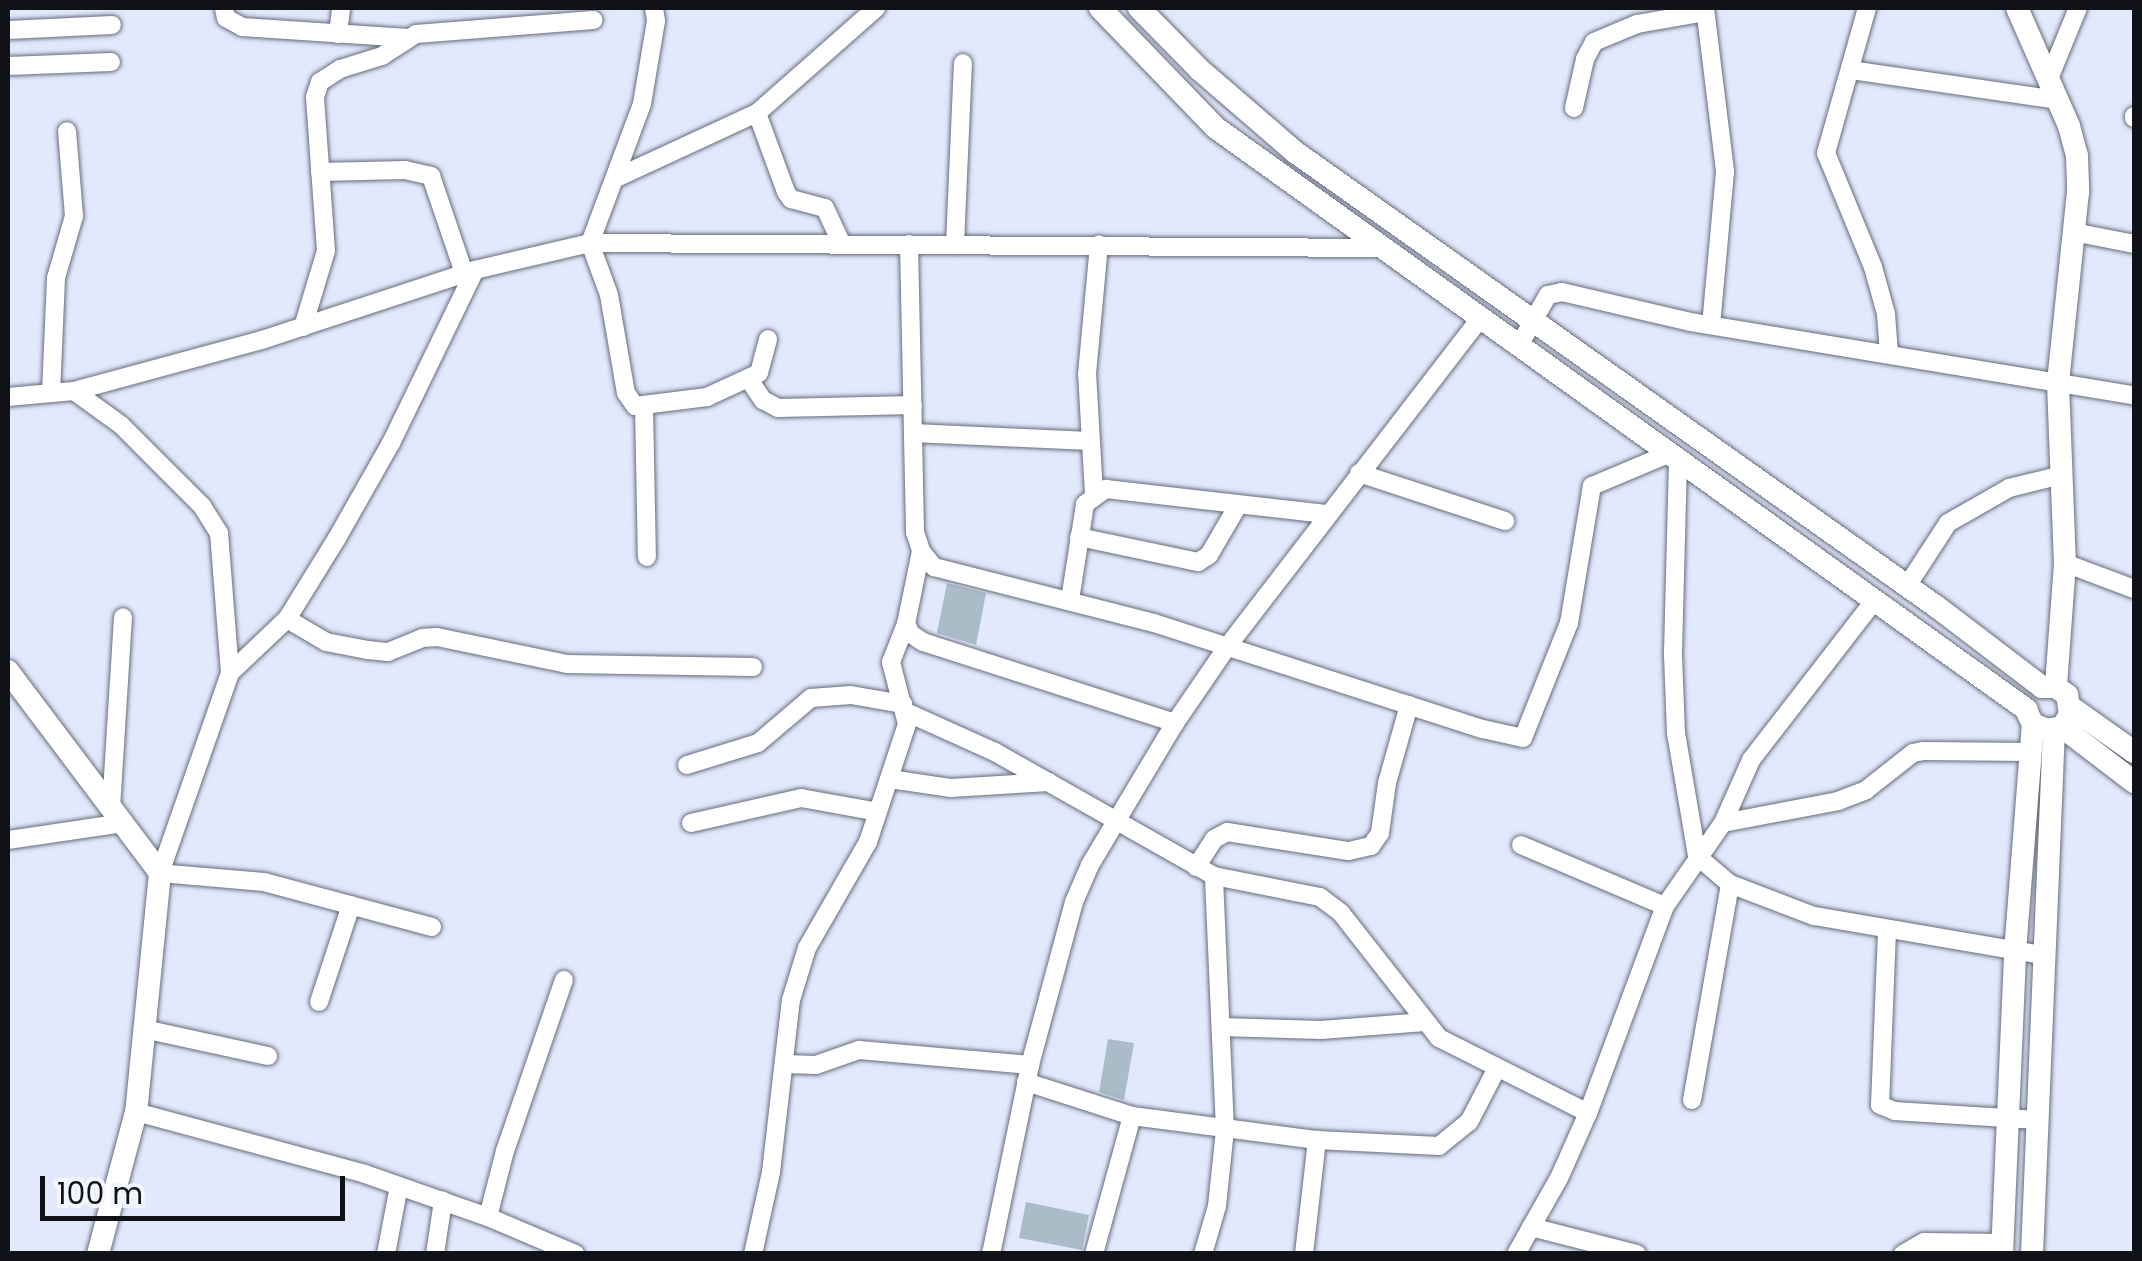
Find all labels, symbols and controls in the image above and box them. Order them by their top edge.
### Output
scale bar [45,1156,350,1218]
text: 100 m [57,1172,143,1215]

